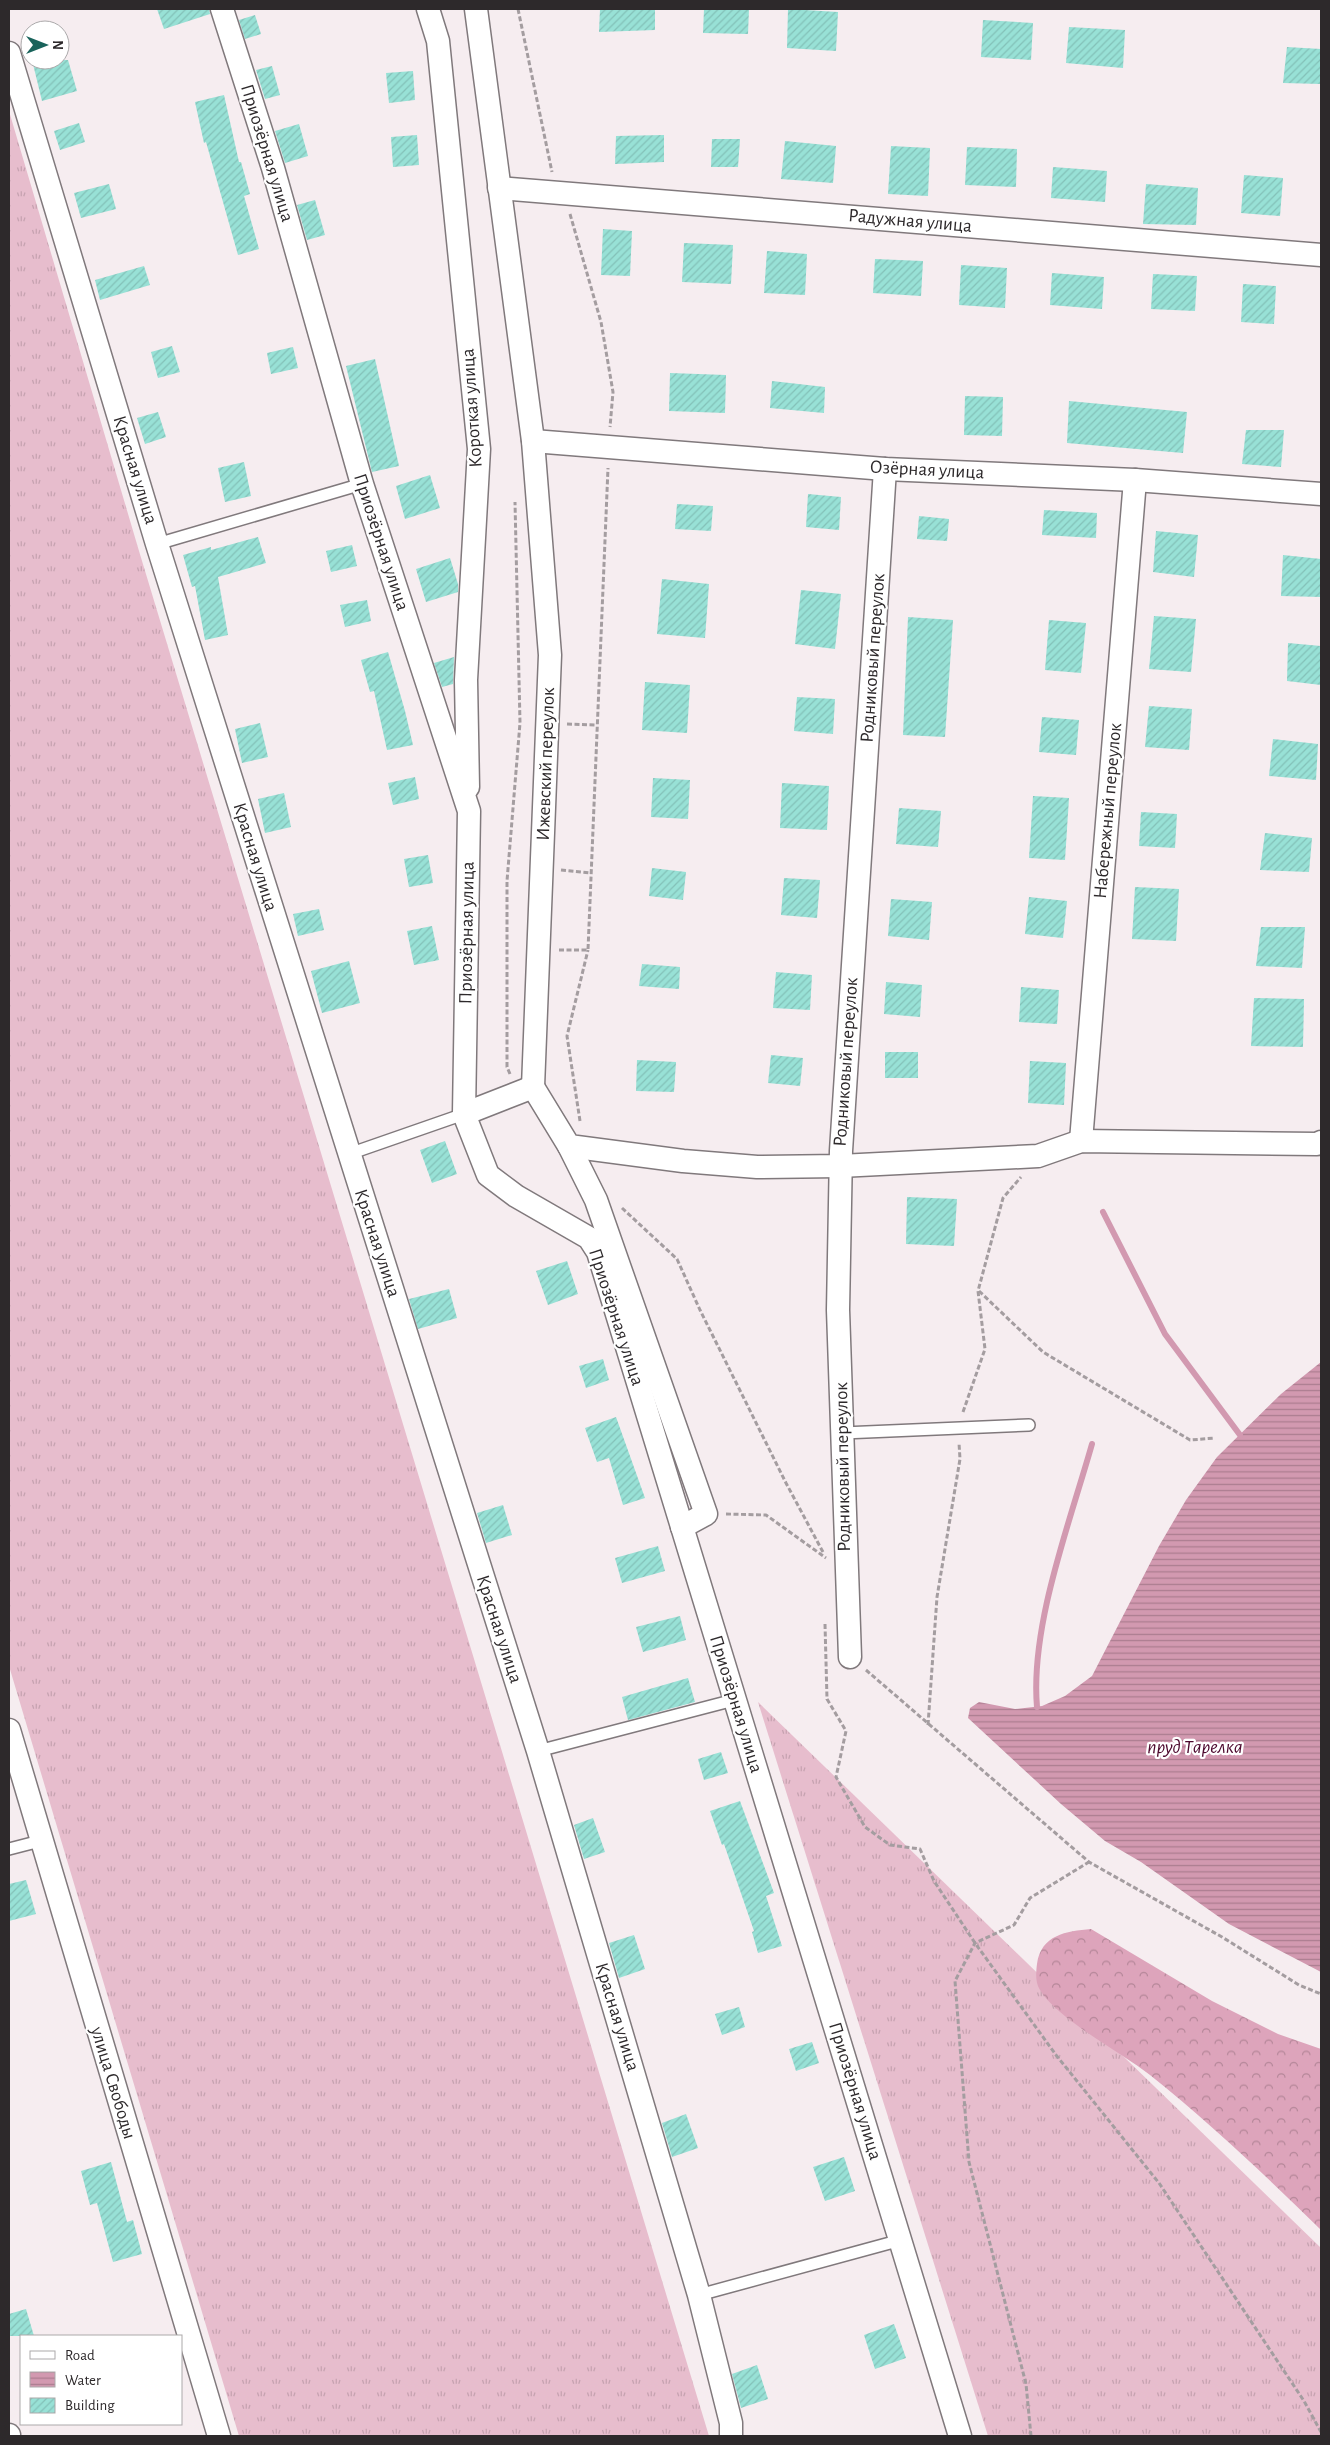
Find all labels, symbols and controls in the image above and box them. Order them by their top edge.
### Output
north arrow [20,20,70,70]
text: N [50,40,64,50]
street label: Приозёрная улица [237,82,297,224]
street label: Радужная улица [847,206,973,236]
street label: Короткая улица [458,347,486,468]
street label: Красная улица [109,413,161,527]
street label: Озёрная улица [869,458,985,482]
street label: Приозёрная улица [350,471,412,613]
street label: Родниковый переулок [858,572,888,743]
street label: Ижевский переулок [534,687,558,841]
street label: Набережный переулок [1091,722,1125,900]
street label: Красная улица [229,800,281,914]
street label: Приозёрная улица [456,861,478,1005]
street label: Родниковый переулок [831,976,861,1147]
street label: Красная улица [351,1187,404,1300]
street label: Приозёрная улица [585,1246,647,1388]
street label: Родниковый переулок [832,1382,854,1552]
street label: Красная улица [473,1573,526,1686]
street label: Приозёрная улица [706,1633,766,1775]
water label: пруд Тарелка [1147,1737,1243,1757]
street label: Красная улица [591,1960,643,2074]
street label: Приозёрная улица [825,2020,885,2162]
street label: улица Свободы [87,2024,139,2141]
legend [20,2335,182,2425]
text: Road [65,2348,95,2363]
text: Water [65,2373,101,2388]
text: Building [65,2398,115,2413]

